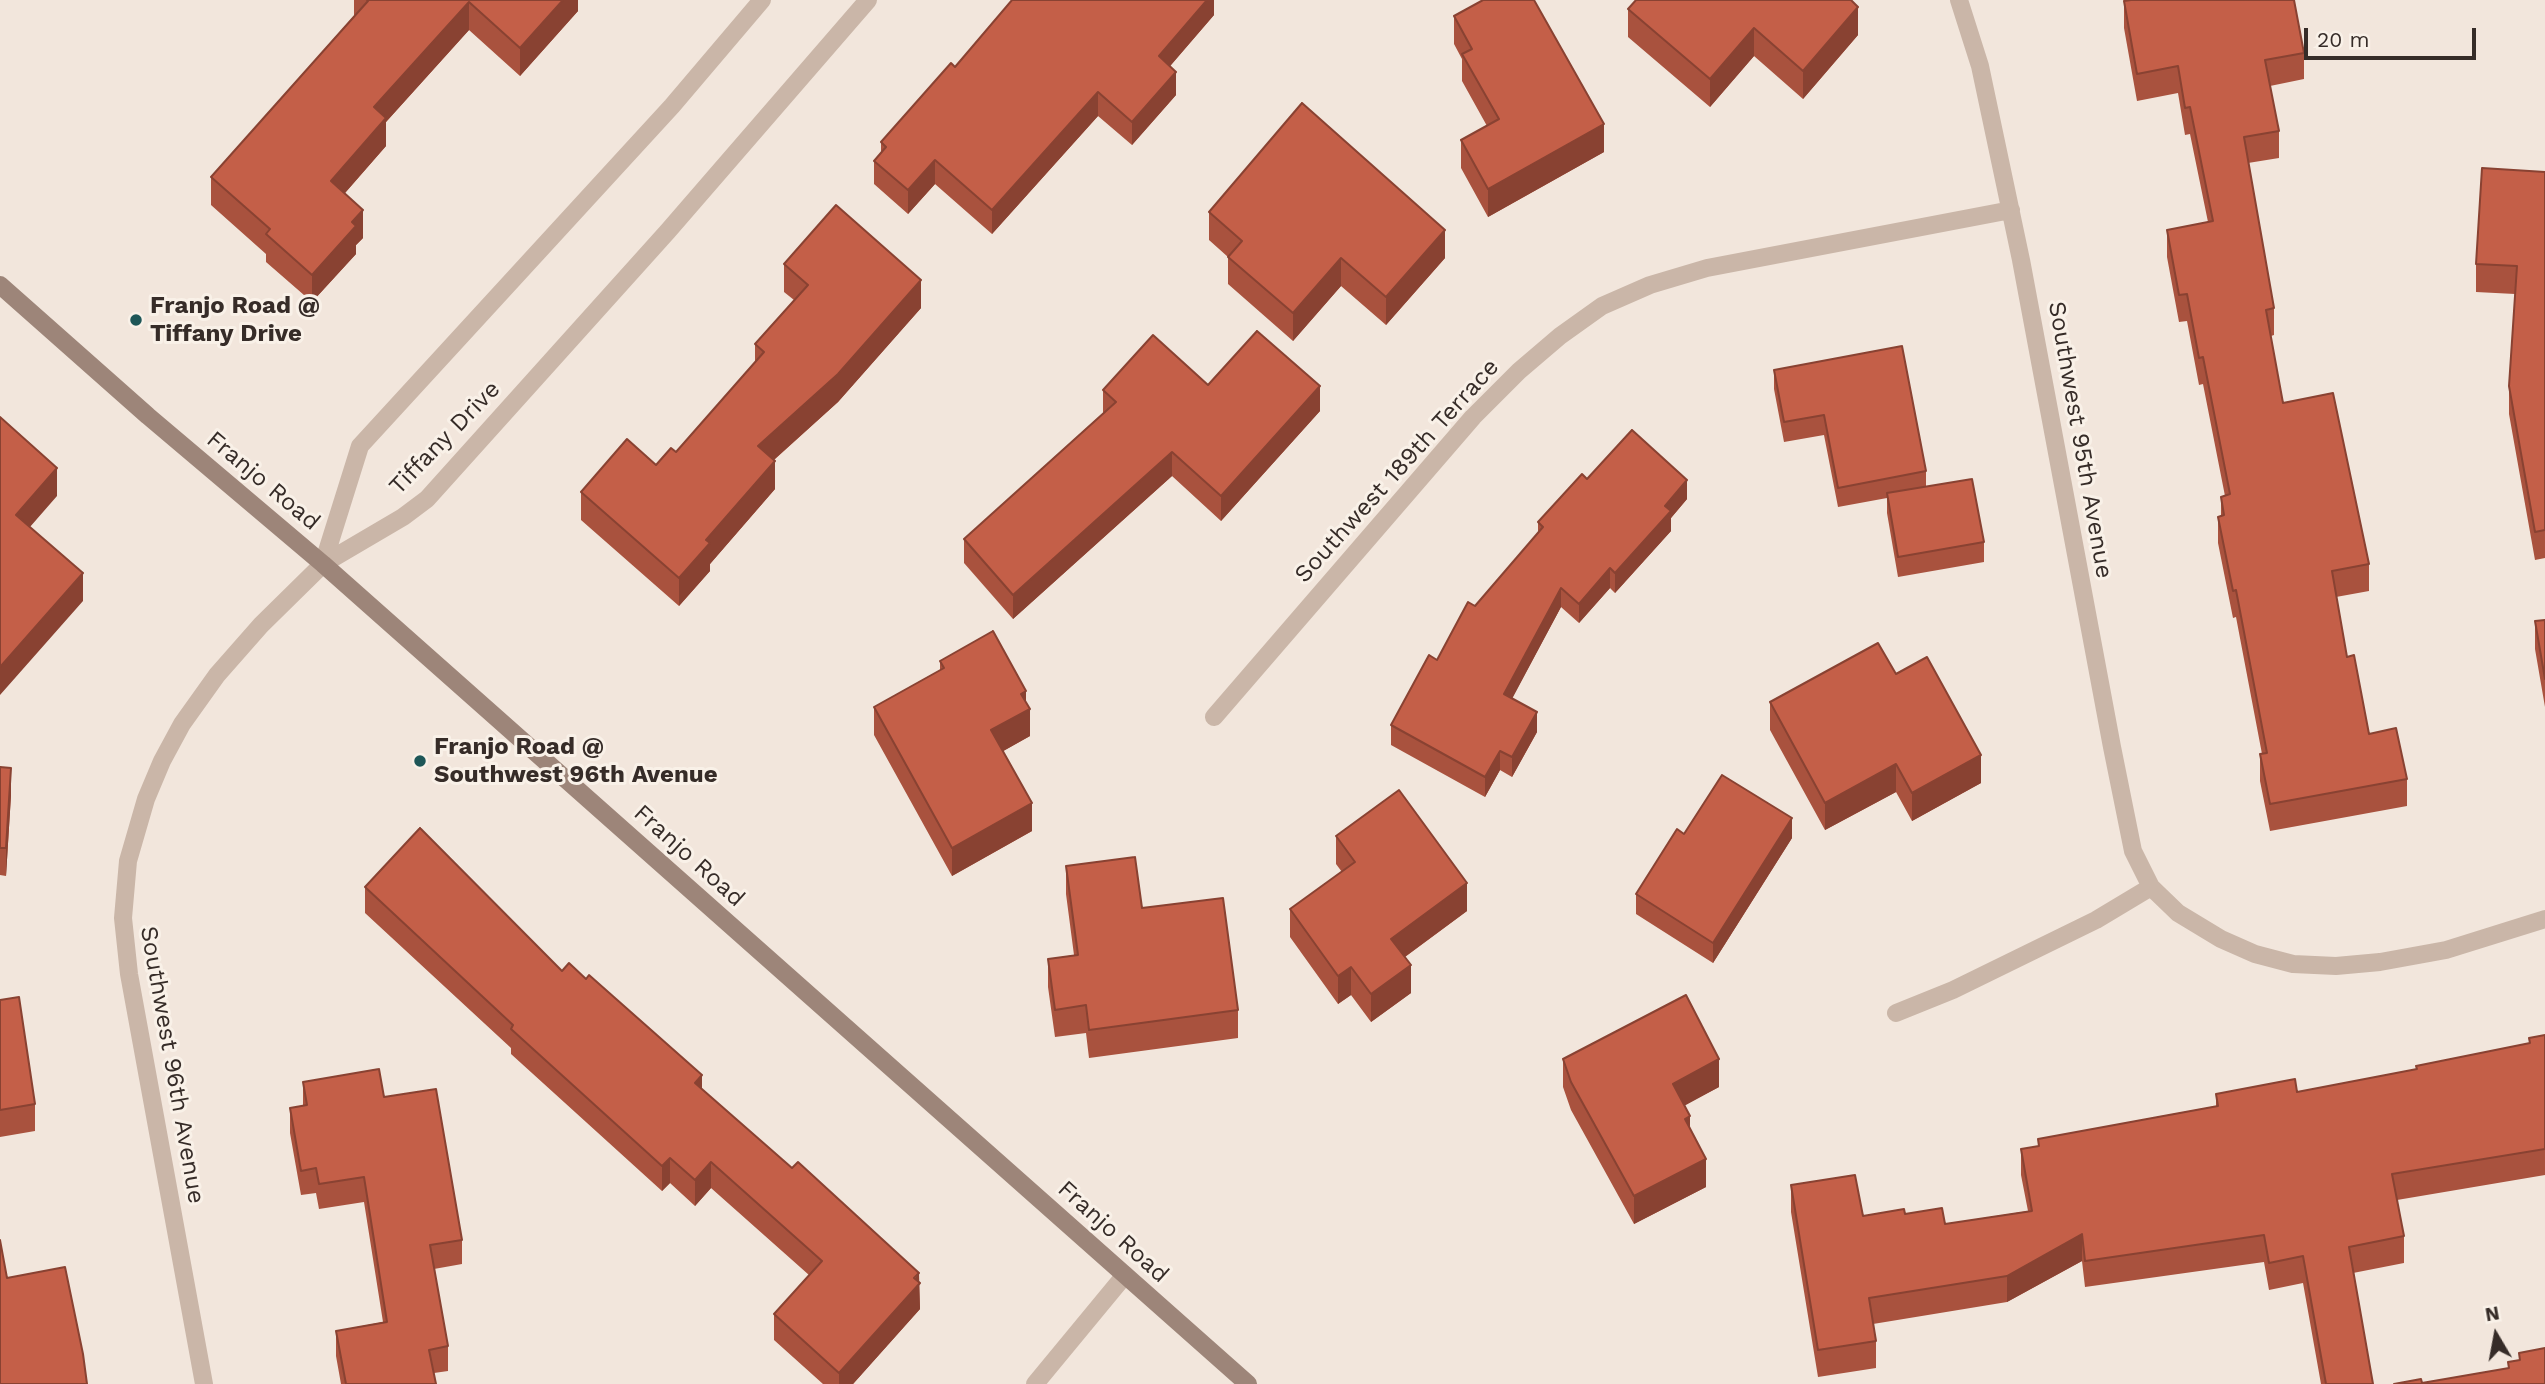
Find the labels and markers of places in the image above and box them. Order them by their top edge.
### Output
place label: Franjo Road @ Tiffany Drive [150,292,320,348]
marker: Franjo Road @ Tiffany Drive [128,312,144,328]
place label: Franjo Road @ Southwest 96th Avenue [434,733,718,789]
marker: Franjo Road @ Southwest 96th Avenue [412,753,428,769]

